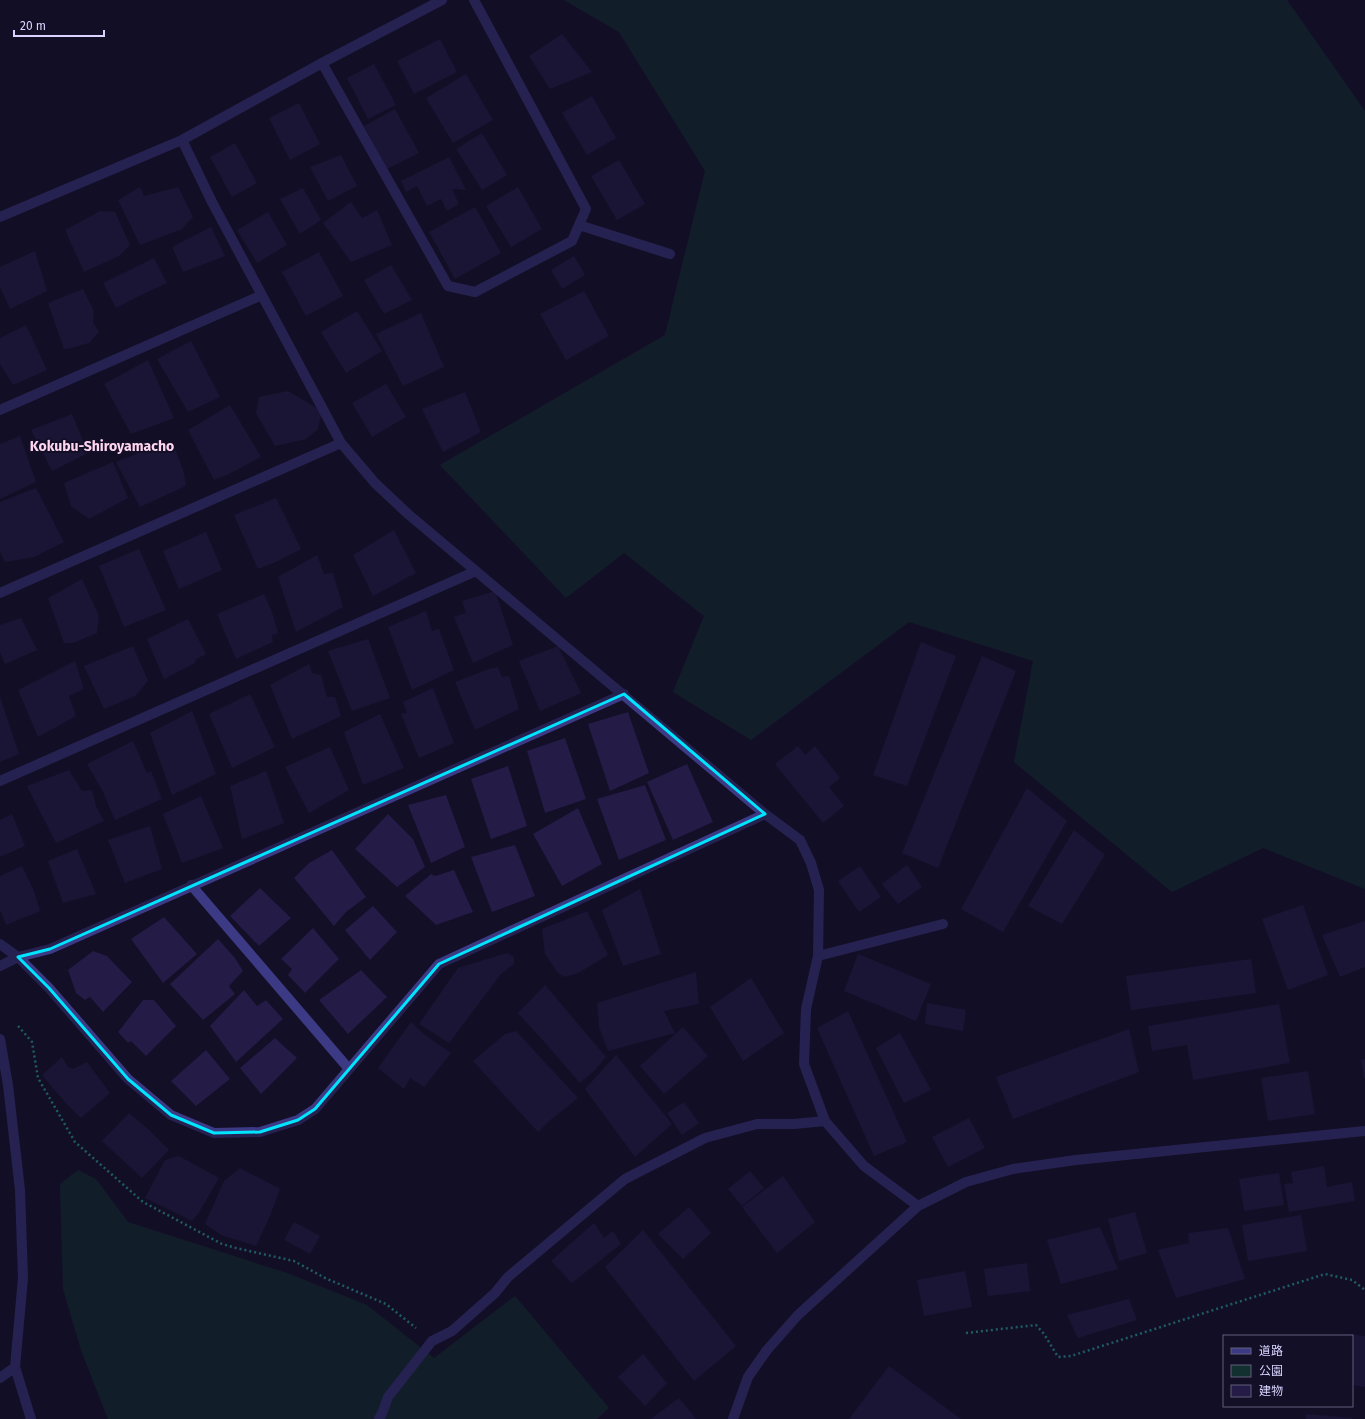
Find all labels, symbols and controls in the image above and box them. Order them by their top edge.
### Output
scale bar [14,12,104,38]
text: 20 m [20,19,46,33]
district label: Kokubu-Shiroyamacho [30,438,174,455]
legend [1223,1335,1353,1407]
text: 道路 [1259,1344,1283,1358]
text: 公園 [1259,1364,1283,1378]
text: 建物 [1259,1384,1283,1398]

